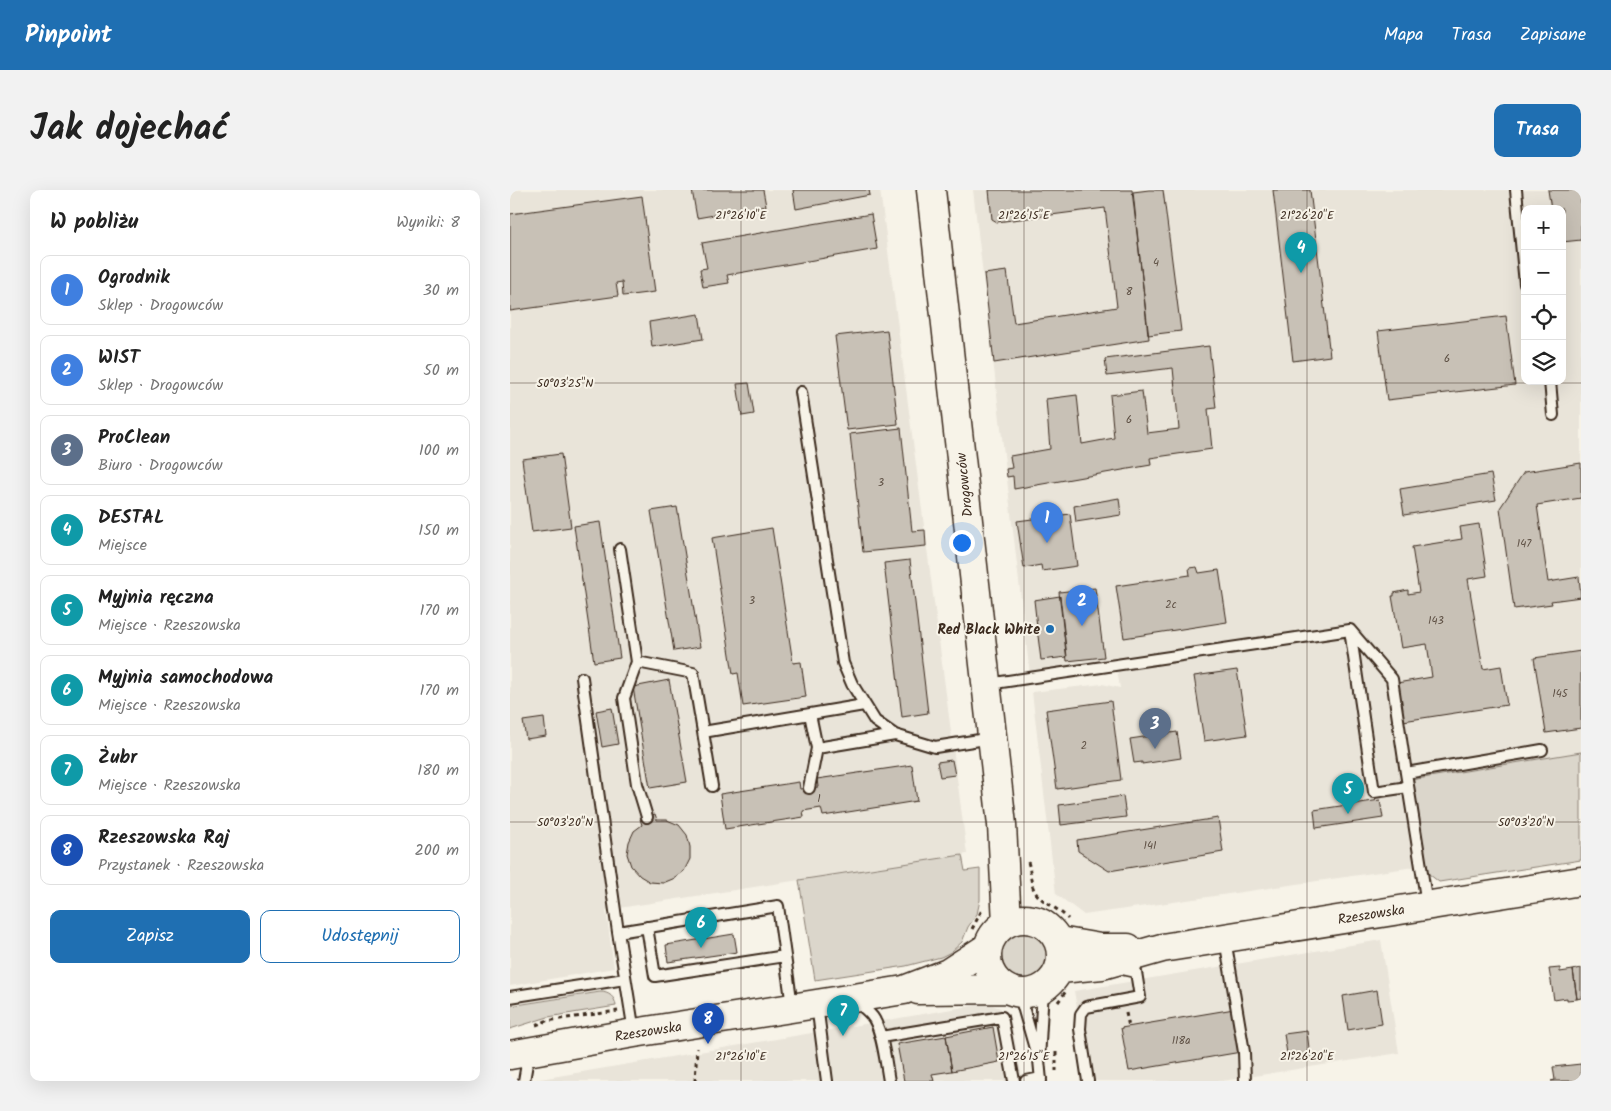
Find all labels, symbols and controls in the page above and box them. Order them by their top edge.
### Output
text: Pinpoint [25,16,112,55]
text: Mapa [1384,21,1424,50]
text: Trasa [1452,21,1492,50]
text: Zapisane [1520,21,1586,50]
text: Jak dojechać [30,102,229,158]
button: Trasa [1494,104,1581,157]
map controls [1521,205,1566,385]
button: + [1521,205,1566,250]
text: W pobliżu [50,206,138,239]
text: 21°26'10"E [716,206,767,225]
text: 21°26'15"E [998,206,1051,225]
text: 21°26'20"E [1280,206,1335,225]
text: Wyniki: 8 [396,210,460,235]
pin: 4 [1285,232,1317,273]
button: − [1521,250,1566,295]
house number: 4 [1153,254,1159,272]
text: Ogrodnik [98,263,170,293]
text: 1 [65,278,69,303]
text: 30 m [423,278,459,303]
house number: 8 [1126,283,1133,301]
text: Sklep · Drogowców [98,293,223,318]
button: locate [1521,295,1566,340]
button: layers [1521,340,1566,385]
text: WIST [98,343,140,373]
house number: 6 [1444,350,1450,368]
text: 2 [62,358,72,383]
text: 50 m [423,358,459,383]
text: Sklep · Drogowców [98,373,223,398]
text: 50°03'25"N [537,374,593,393]
house number: 6 [1126,411,1132,429]
text: ProClean [98,423,170,453]
text: 3 [63,438,71,463]
text: 100 m [419,438,459,463]
street label: Drogowców [951,451,979,518]
text: Biuro · Drogowców [98,453,222,478]
house number: 3 [878,474,884,492]
pin: 1 [1031,502,1063,543]
text: DESTAL [98,503,164,533]
text: 4 [63,518,71,543]
text: 150 m [418,518,459,543]
your location [949,530,975,556]
text: Miejsce [98,533,147,558]
house number: 147 [1517,535,1532,553]
text: Myjnia ręczna [98,583,214,613]
pin: 2 [1066,585,1098,626]
house number: 3 [749,592,755,610]
house number: 2c [1165,596,1177,614]
text: 5 [63,598,71,623]
text: 170 m [419,598,459,623]
house number: 143 [1428,612,1444,630]
text: Miejsce · Rzeszowska [98,613,241,638]
place label: Red Black White [937,619,1040,641]
marker: Red Black White [1044,623,1056,635]
text: Myjnia samochodowa [98,663,273,693]
text: 6 [63,678,71,703]
text: 170 m [419,678,459,703]
house number: 145 [1552,685,1569,703]
text: Miejsce · Rzeszowska [98,693,241,718]
pin: 3 [1139,708,1171,749]
house number: 2 [1081,737,1087,755]
text: Żubr [98,743,137,773]
text: 7 [63,758,71,783]
text: 180 m [417,758,459,783]
text: Miejsce · Rzeszowska [98,773,241,798]
pin: 5 [1332,773,1364,814]
house number: 1 [817,790,821,808]
text: 50°03'20"N [537,813,593,832]
text: 50°03'20"N [1498,813,1554,832]
text: Rzeszowska Raj [98,823,229,853]
house number: 141 [1144,837,1156,855]
text: 8 [62,838,72,863]
text: 200 m [415,838,459,863]
text: Przystanek · Rzeszowska [98,853,264,878]
street label: Rzeszowska [1336,899,1406,931]
pin: 6 [685,907,717,948]
button: Zapisz [50,910,250,963]
button: Udostępnij [260,910,460,963]
pin: 7 [827,995,859,1036]
pin: 8 [692,1003,724,1044]
street label: Rzeszowska [613,1016,683,1048]
house number: 118a [1172,1032,1190,1050]
text: 21°26'10"E [716,1047,767,1066]
text: 21°26'15"E [998,1047,1051,1066]
text: 21°26'20"E [1280,1047,1335,1066]

